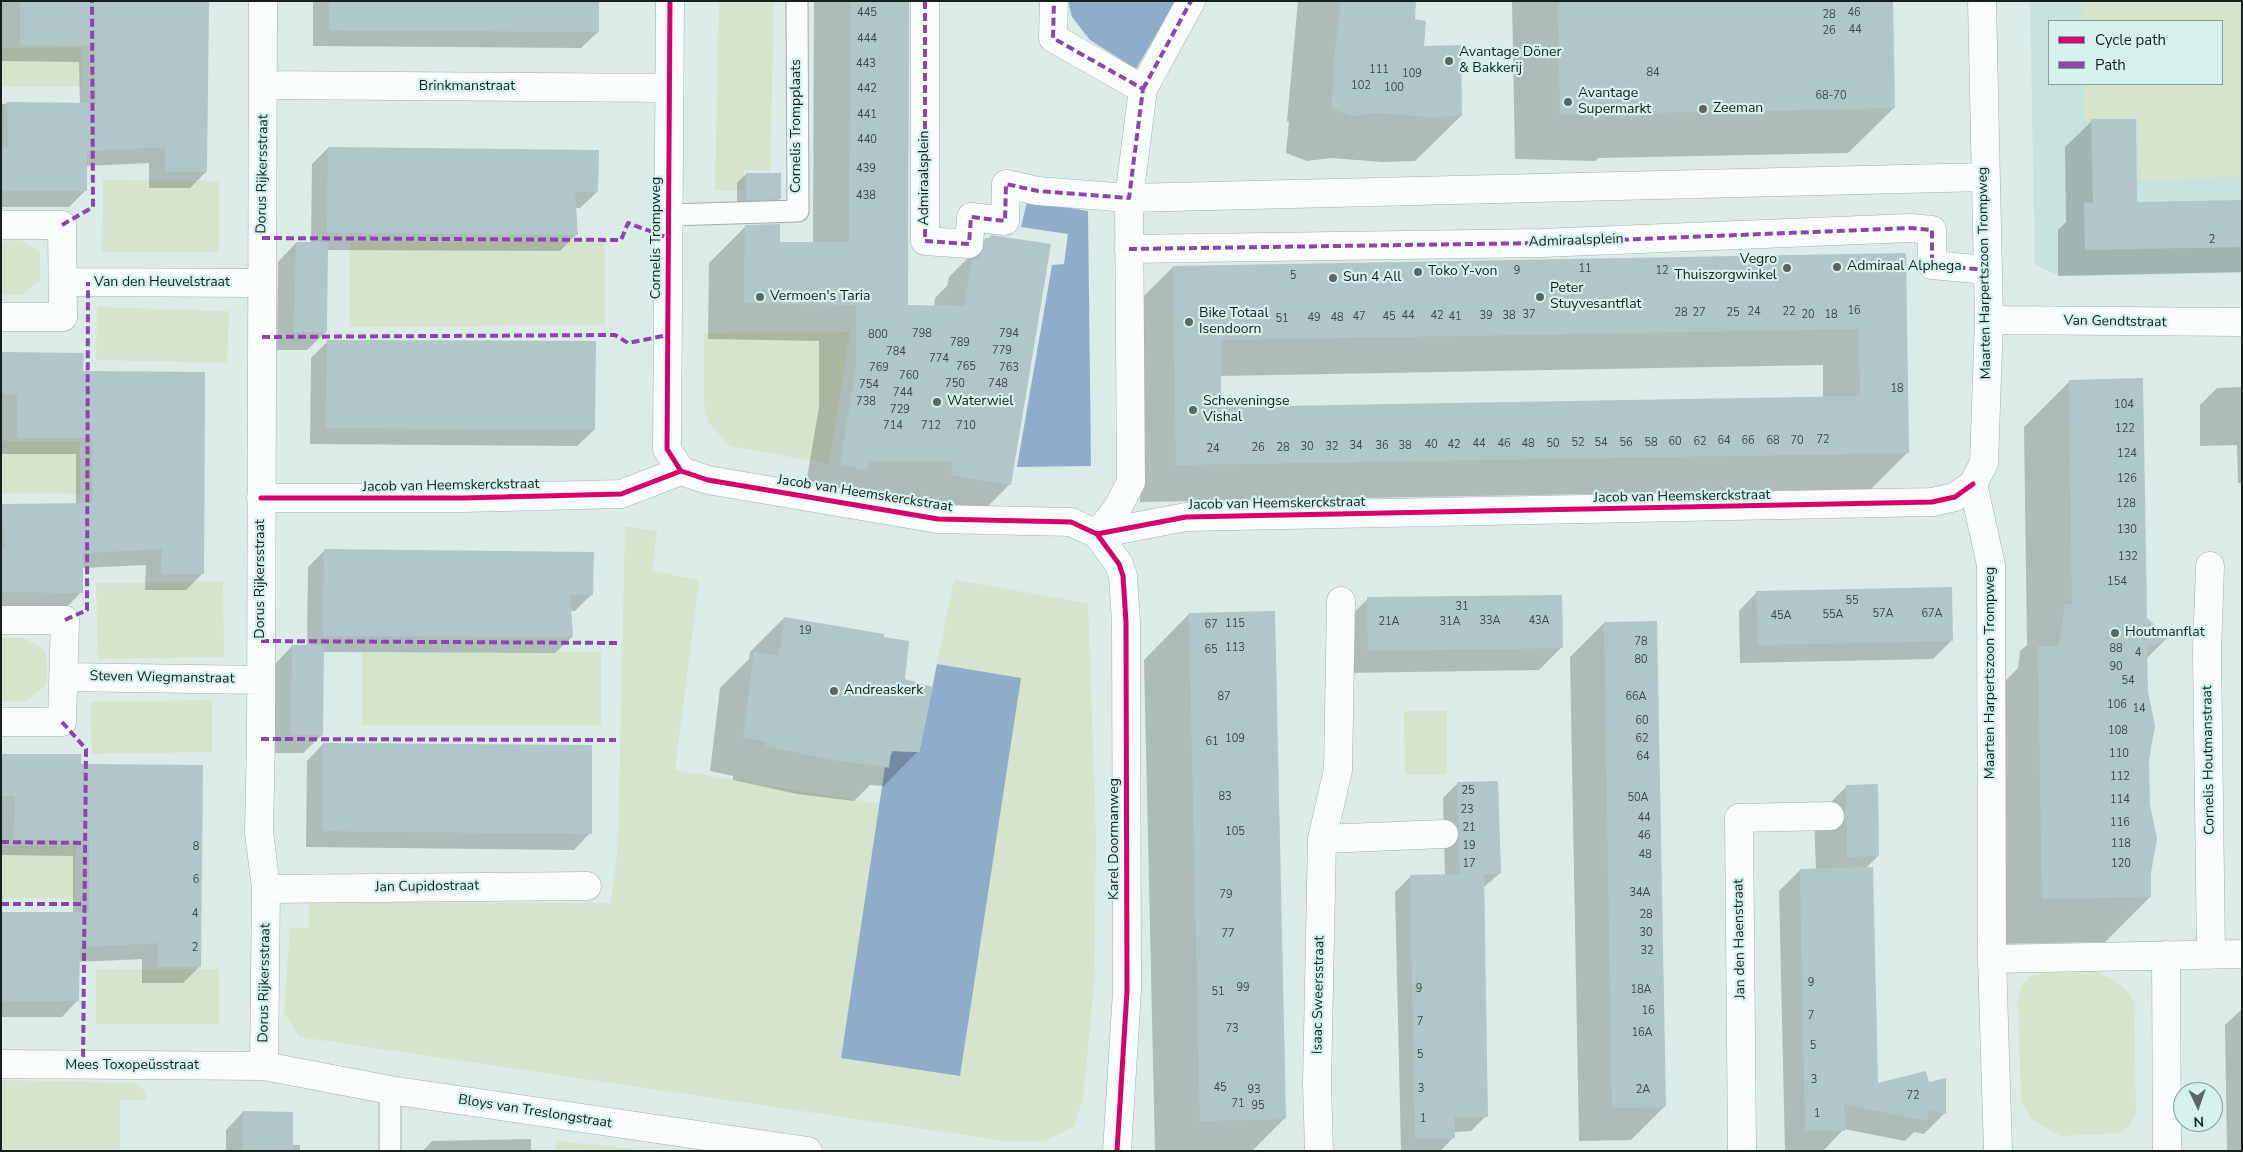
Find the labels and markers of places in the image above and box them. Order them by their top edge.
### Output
place label: Avantage Döner & Bakkerij [1459,45,1561,78]
marker: Avantage Döner & Bakkerij [1443,55,1455,67]
place label: Avantage Supermarkt [1578,86,1651,118]
marker: Avantage Supermarkt [1562,96,1574,108]
place label: Zeeman [1713,101,1763,117]
marker: Zeeman [1697,103,1709,115]
place label: Vegro Thuiszorgwinkel [1674,252,1777,284]
place label: Admiraal Alphega [1847,259,1962,275]
marker: Admiraal Alphega [1831,261,1843,273]
marker: Vegro Thuiszorgwinkel [1781,262,1793,274]
place label: Toko Y-von [1428,264,1498,280]
marker: Toko Y-von [1412,266,1424,278]
place label: Sun 4 All [1343,270,1402,286]
marker: Sun 4 All [1327,272,1339,284]
place label: Peter Stuyvesantflat [1550,281,1642,314]
place label: Vermoen's Taria [770,289,870,305]
marker: Vermoen's Taria [754,291,766,303]
marker: Peter Stuyvesantflat [1534,291,1546,303]
place label: Bike Totaal Isendoorn [1199,306,1269,338]
marker: Bike Totaal Isendoorn [1183,316,1195,328]
place label: Waterwiel [947,394,1013,410]
place label: Scheveningse Vishal [1203,394,1289,427]
marker: Waterwiel [931,396,943,408]
marker: Scheveningse Vishal [1187,404,1199,416]
place label: Houtmanflat [2125,625,2205,641]
marker: Houtmanflat [2109,627,2121,639]
place label: Andreaskerk [844,683,923,699]
marker: Andreaskerk [828,685,840,697]

